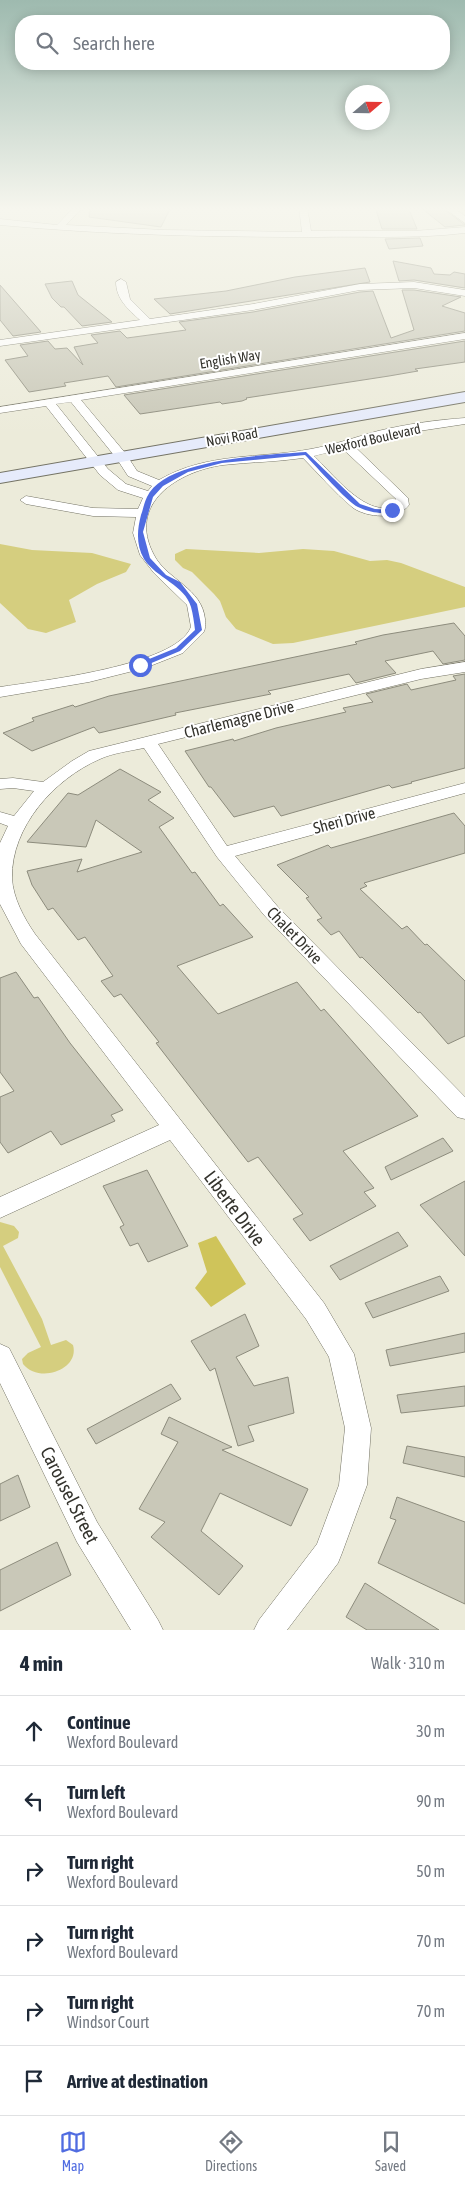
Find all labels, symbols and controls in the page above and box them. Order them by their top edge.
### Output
search box [15,15,450,70]
icon: search [33,29,61,57]
text: Search here [73,32,155,54]
north arrow [345,85,390,130]
street label: English Way [198,346,262,372]
street label: Wexford Boulevard [324,420,422,458]
street label: Novi Road [205,425,259,449]
route end [381,499,404,522]
route start [129,654,152,677]
street label: Charlemagne Drive [182,697,296,742]
street label: Sheri Drive [311,803,377,837]
street label: Chalet Drive [264,903,326,967]
street label: Liberte Drive [200,1166,270,1250]
street label: Carousel Street [36,1443,104,1547]
text: 4 min [20,1651,63,1675]
text: Walk · 310 m [371,1654,445,1672]
text: Continue [67,1711,131,1733]
icon: ahead [20,1717,48,1745]
text: 30 m [416,1722,445,1740]
text: Wexford Boulevard [67,1733,178,1751]
text: Turn left [67,1781,125,1803]
icon: left [20,1787,48,1815]
text: 90 m [416,1792,445,1810]
text: Wexford Boulevard [67,1803,178,1821]
text: Turn right [67,1851,134,1873]
icon: right [20,1857,48,1885]
text: 50 m [416,1862,445,1880]
text: Wexford Boulevard [67,1873,178,1891]
text: Turn right [67,1921,134,1943]
icon: right [20,1927,48,1955]
text: 70 m [416,1932,445,1950]
text: Wexford Boulevard [67,1943,178,1961]
text: Turn right [67,1991,134,2013]
icon: right [20,1997,48,2025]
text: 70 m [416,2002,445,2020]
text: Windsor Court [67,2013,149,2031]
icon: arrive [20,2067,48,2095]
text: Arrive at destination [67,2070,208,2092]
tab: Map [59,2128,87,2174]
tab: Directions [205,2128,257,2174]
tab: Saved [375,2128,406,2174]

